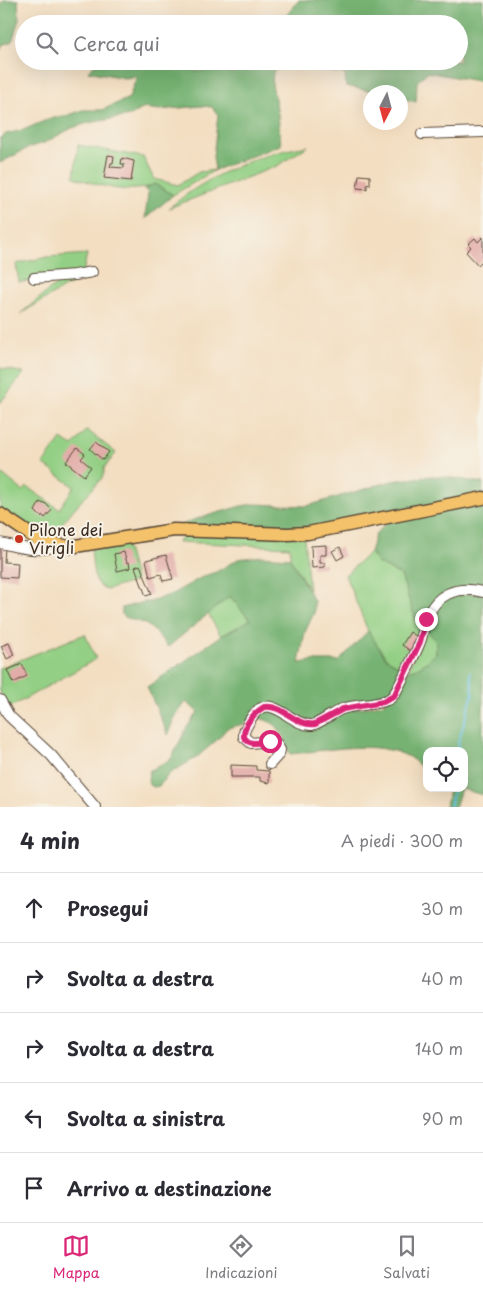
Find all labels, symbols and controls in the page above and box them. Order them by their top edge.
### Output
search box [15,15,468,70]
icon: search [33,29,61,57]
text: Cerca qui [73,29,160,57]
north arrow [363,85,408,130]
place label: Pilone dei Virigli [29,517,103,559]
marker: Pilone dei Virigli [13,533,25,545]
route end [415,608,438,631]
route start [259,730,282,753]
map controls [423,747,468,792]
button: locate [423,747,468,792]
text: 4 min [20,824,80,856]
text: A piedi · 300 m [341,828,463,852]
icon: ahead [20,894,48,922]
text: Prosegui [67,894,149,922]
text: 30 m [421,896,463,920]
icon: right [20,964,48,992]
text: Svolta a destra [67,964,214,992]
text: 40 m [421,966,463,990]
icon: right [20,1034,48,1062]
text: Svolta a destra [67,1034,214,1062]
text: 140 m [415,1036,463,1060]
icon: left [20,1104,48,1132]
text: Svolta a sinistra [67,1104,225,1132]
text: 90 m [422,1106,463,1130]
icon: arrive [20,1174,48,1202]
text: Arrivo a destinazione [67,1174,272,1202]
tab: Mappa [53,1232,99,1283]
tab: Indicazioni [205,1232,277,1283]
tab: Salvati [383,1232,430,1283]

